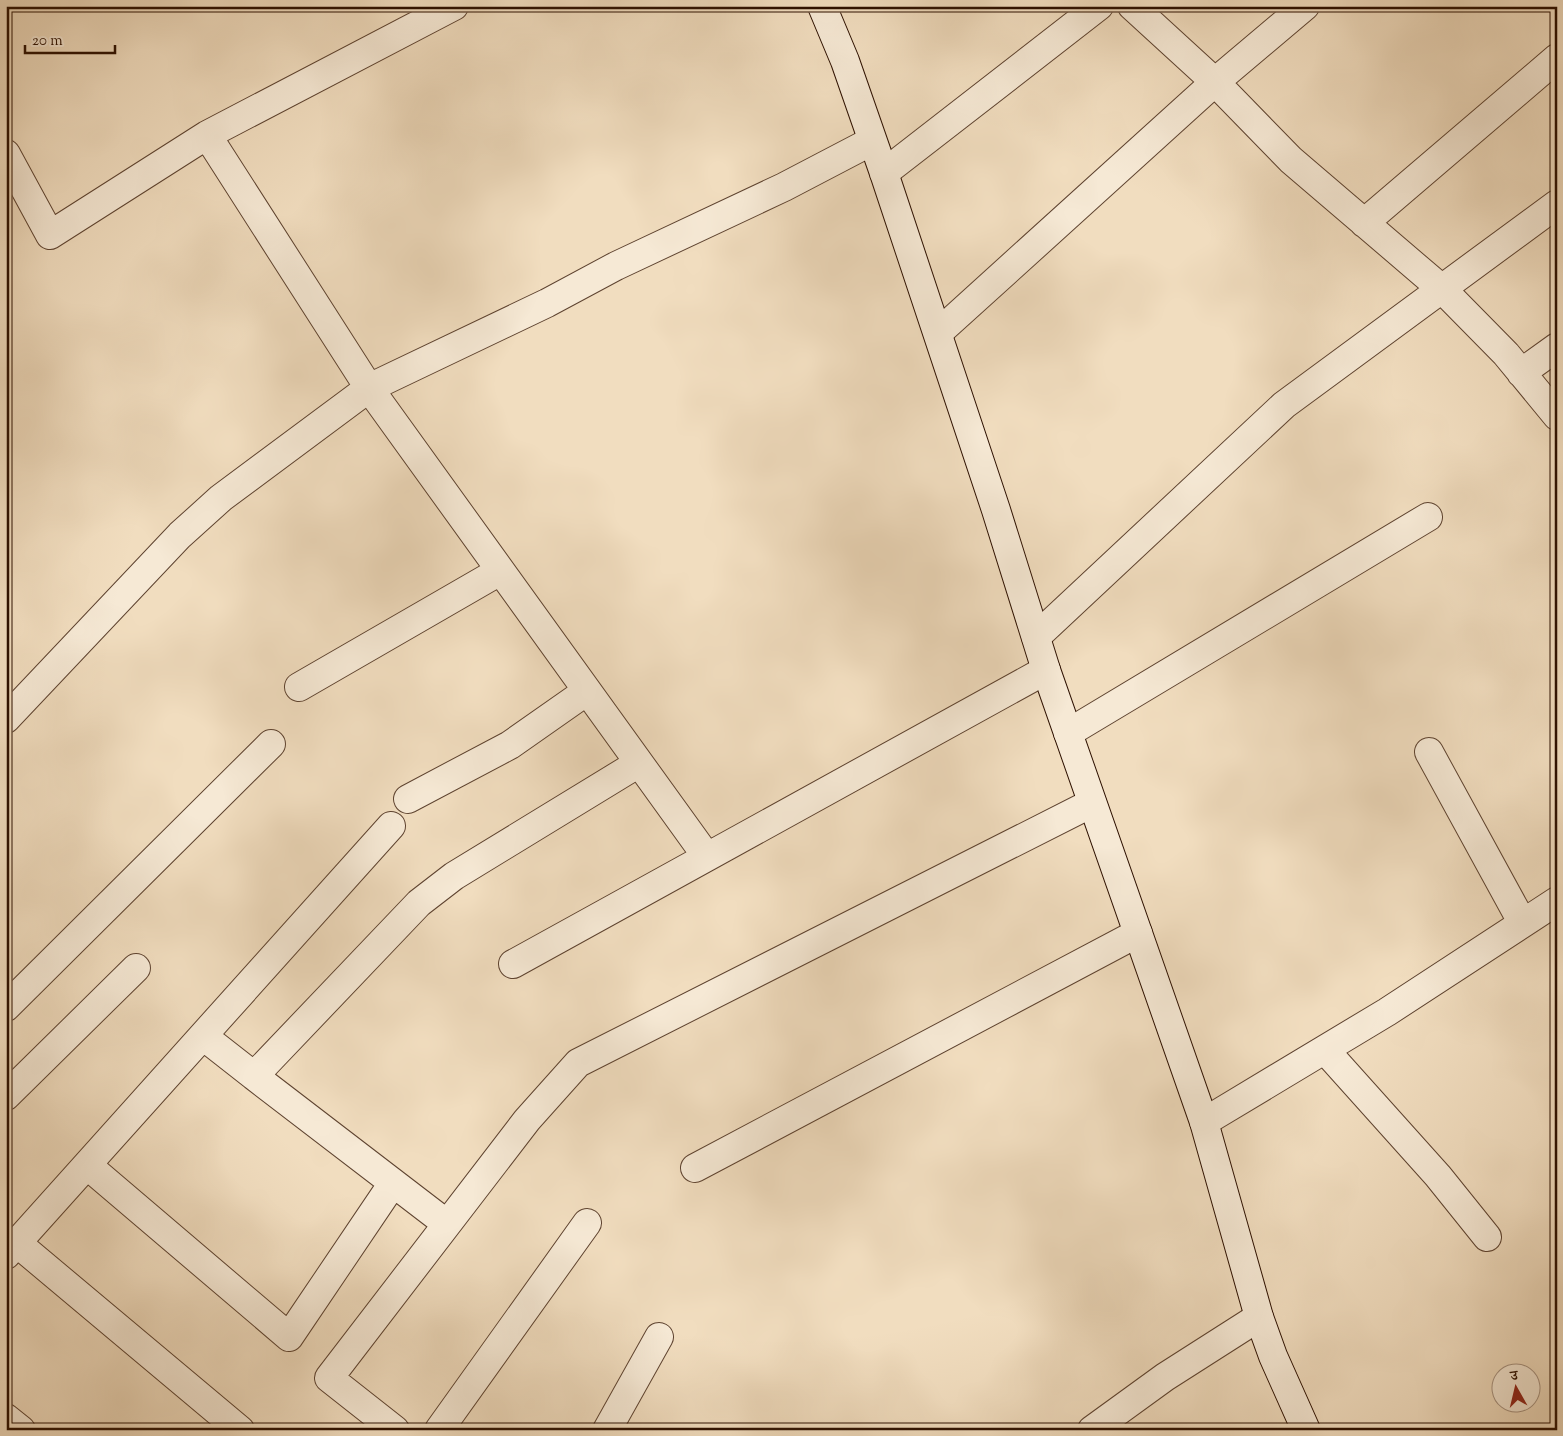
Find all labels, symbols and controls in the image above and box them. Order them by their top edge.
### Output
scale bar [25,22,115,54]
text: 20 m [32,31,63,52]
north arrow [1490,1364,1540,1414]
text: उ [1509,1367,1520,1388]

